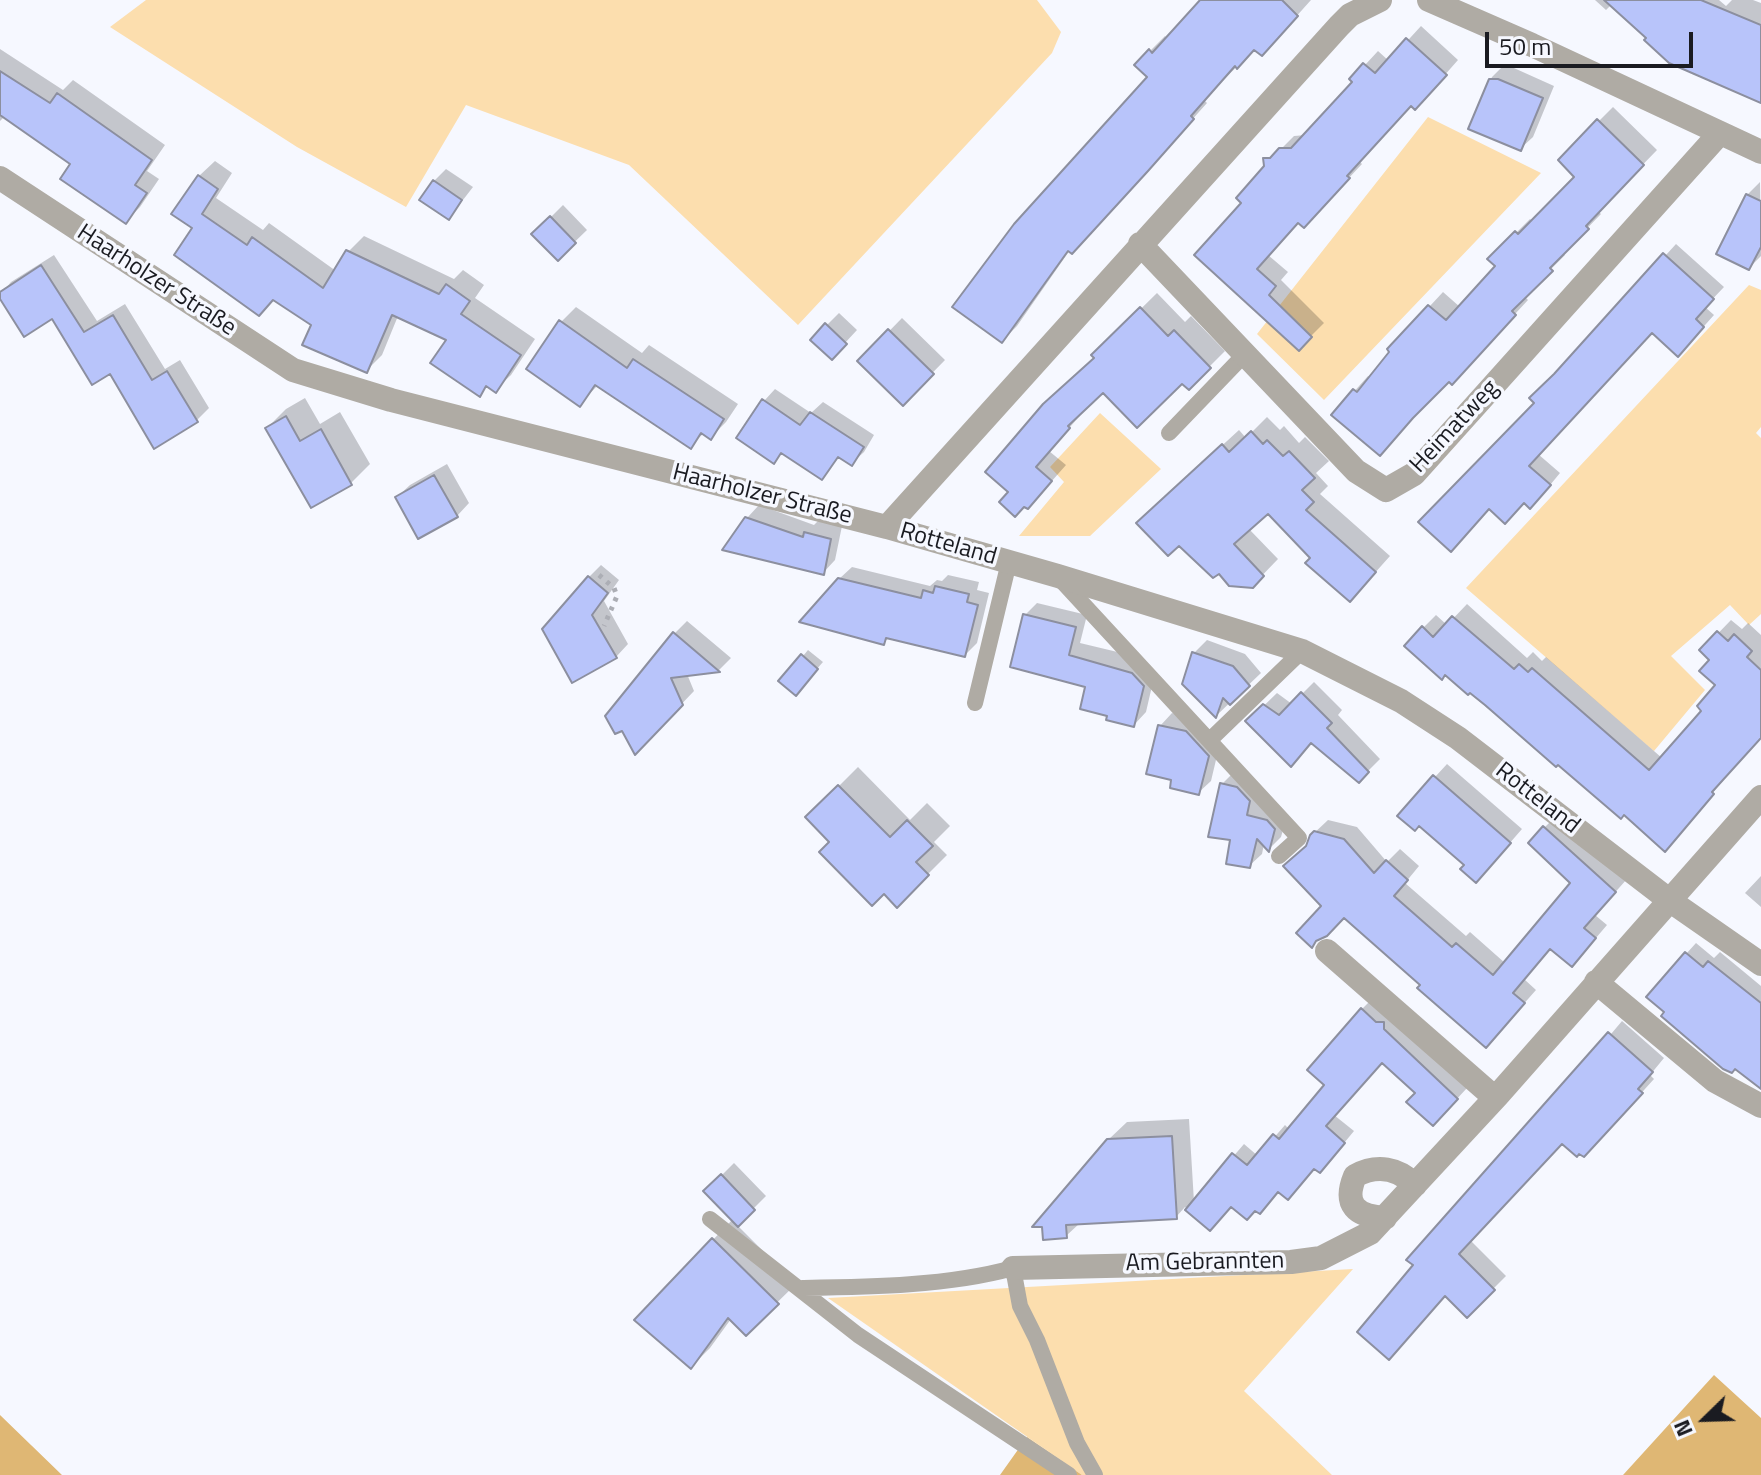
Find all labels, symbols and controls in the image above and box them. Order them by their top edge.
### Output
scale bar [1489,16,1697,66]
text: 50 m [1499,28,1551,64]
street label: Haarholzer Straße [71,219,241,343]
street label: Heimatweg [1405,375,1505,479]
street label: Haarholzer Straße [669,459,855,531]
street label: Rotteland [896,517,1000,573]
street label: Rotteland [1489,757,1585,841]
street label: Am Gebrannten [1125,1247,1285,1279]
north arrow [1665,1379,1745,1459]
text: N [1664,1415,1702,1442]

